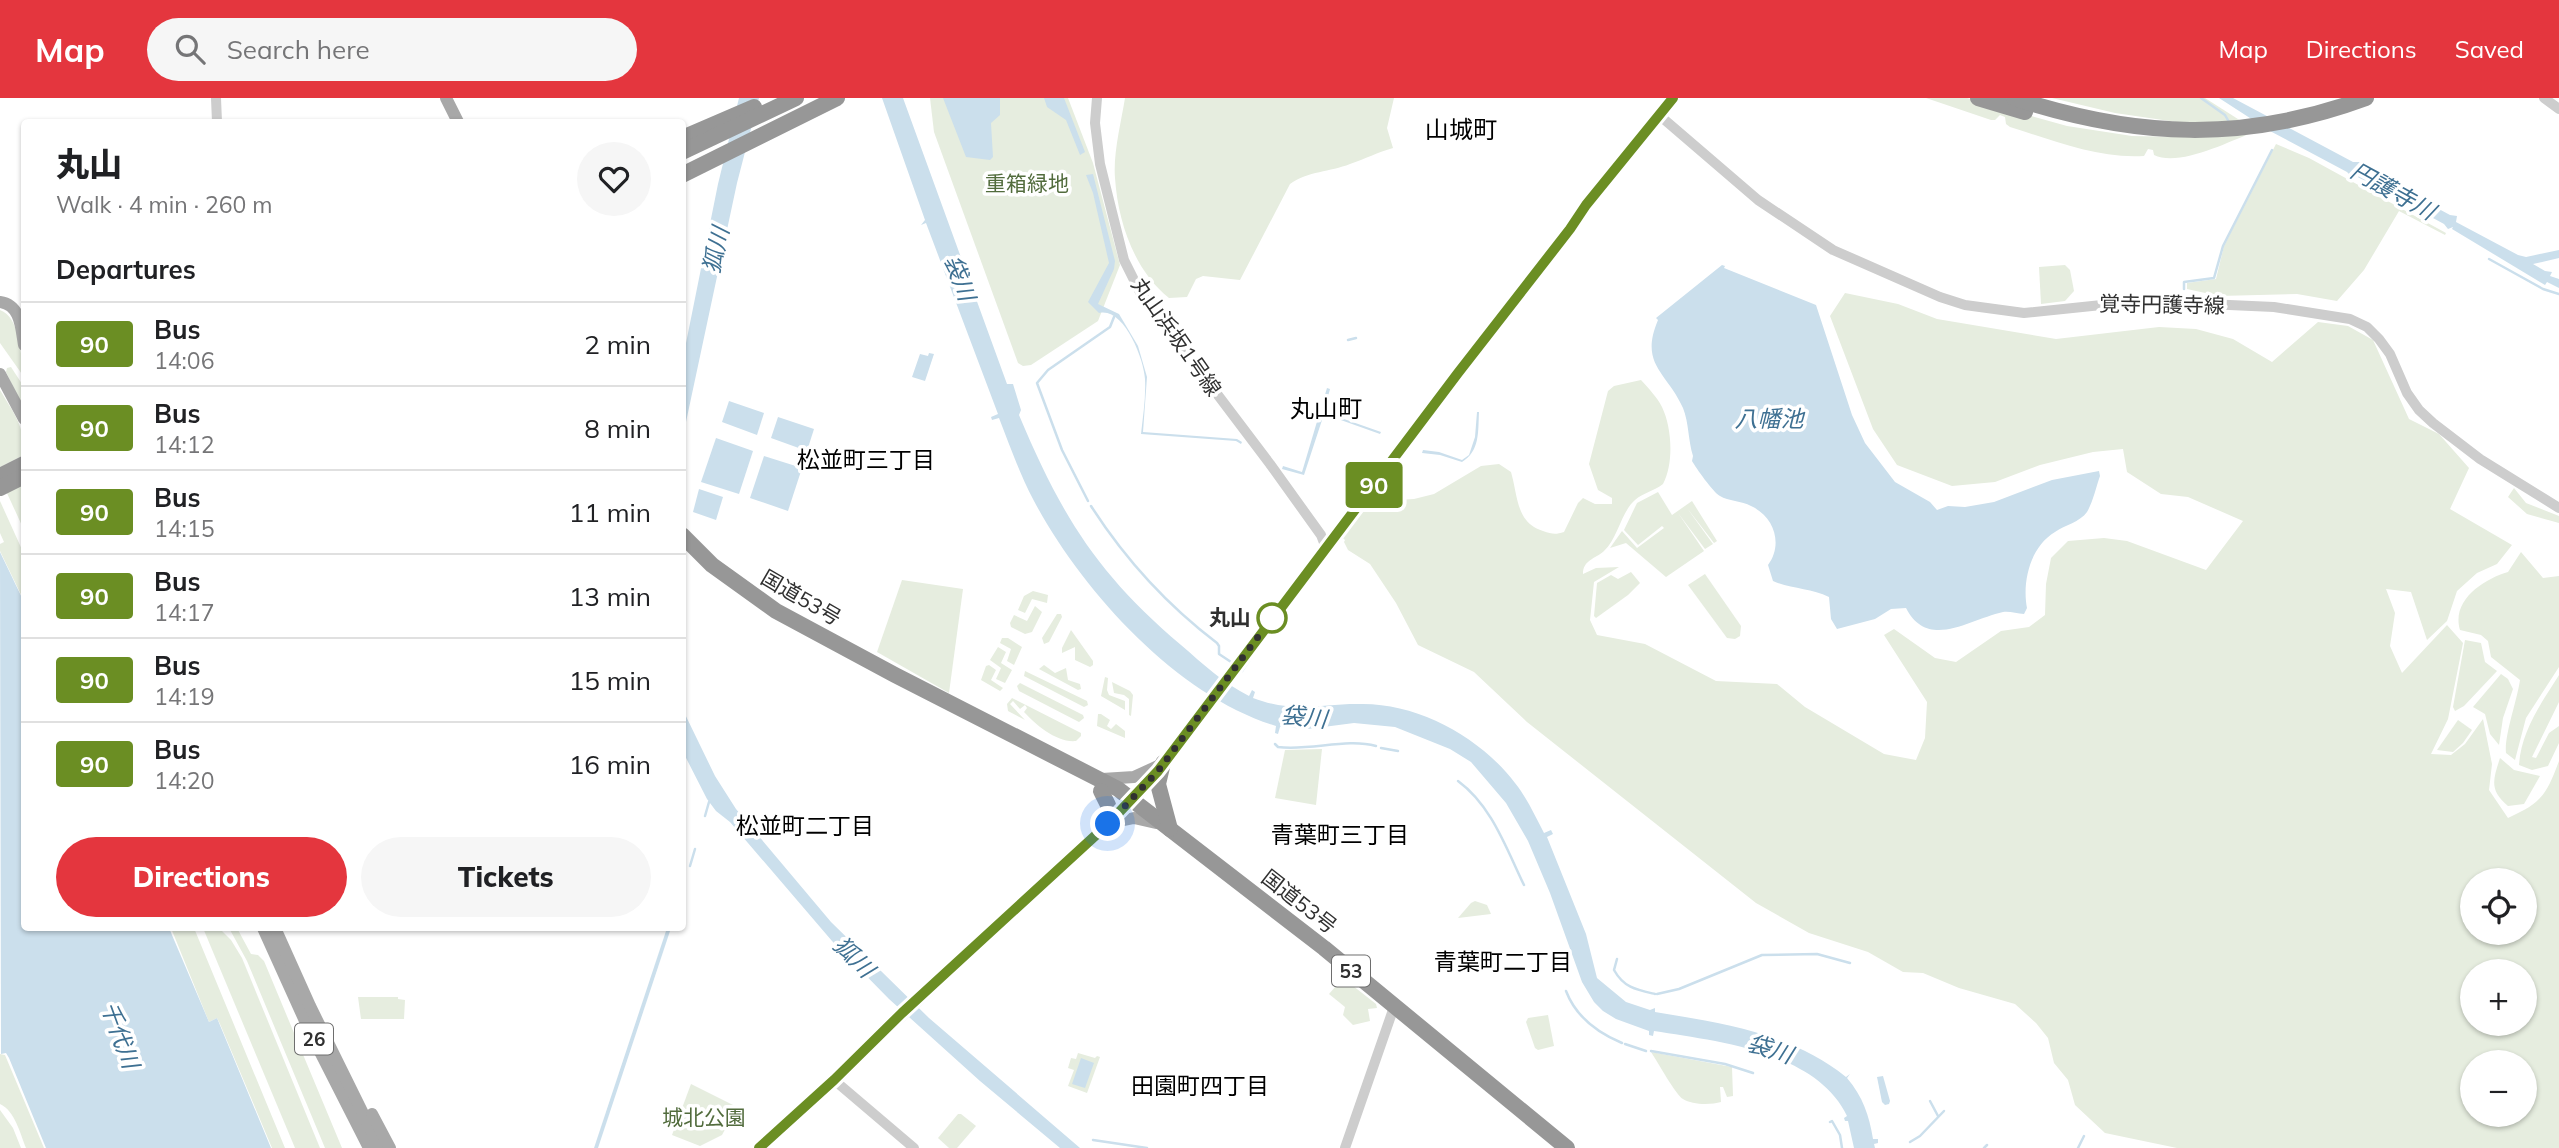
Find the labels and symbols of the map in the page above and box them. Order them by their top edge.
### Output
district label: 山城町 [1425,114,1497,144]
water label: 円護寺川 [2346,156,2443,227]
park label: 重箱緑地 [985,170,1069,196]
water label: 狐川 [696,221,735,276]
water label: 袋川 [939,251,983,307]
street label: 丸山浜坂1号線 [1126,272,1227,401]
street label: 覚寺円護寺線 [2099,290,2225,318]
district label: 丸山町 [1290,393,1362,423]
water label: 八幡池 [1735,404,1806,433]
district label: 松並町三丁目 [797,445,935,474]
line badge: 90 [1342,462,1406,508]
street label: 国道53号 [757,564,846,630]
marker: 丸山 [1257,603,1287,633]
place label: 丸山 [1209,604,1251,630]
water label: 袋川 [1280,700,1331,734]
your location [1090,806,1125,841]
district label: 松並町二丁目 [736,811,874,840]
district label: 青葉町三丁目 [1271,820,1409,849]
street label: 国道53号 [1257,864,1342,939]
water label: 狐川 [828,930,883,985]
district label: 青葉町二丁目 [1434,947,1572,976]
road number: 53 [1332,956,1370,986]
water label: 千代川 [95,997,147,1075]
road number: 26 [295,1023,333,1054]
water label: 袋川 [1744,1028,1799,1070]
district label: 田園町四丁目 [1131,1071,1269,1100]
park label: 城北公園 [662,1104,746,1130]

